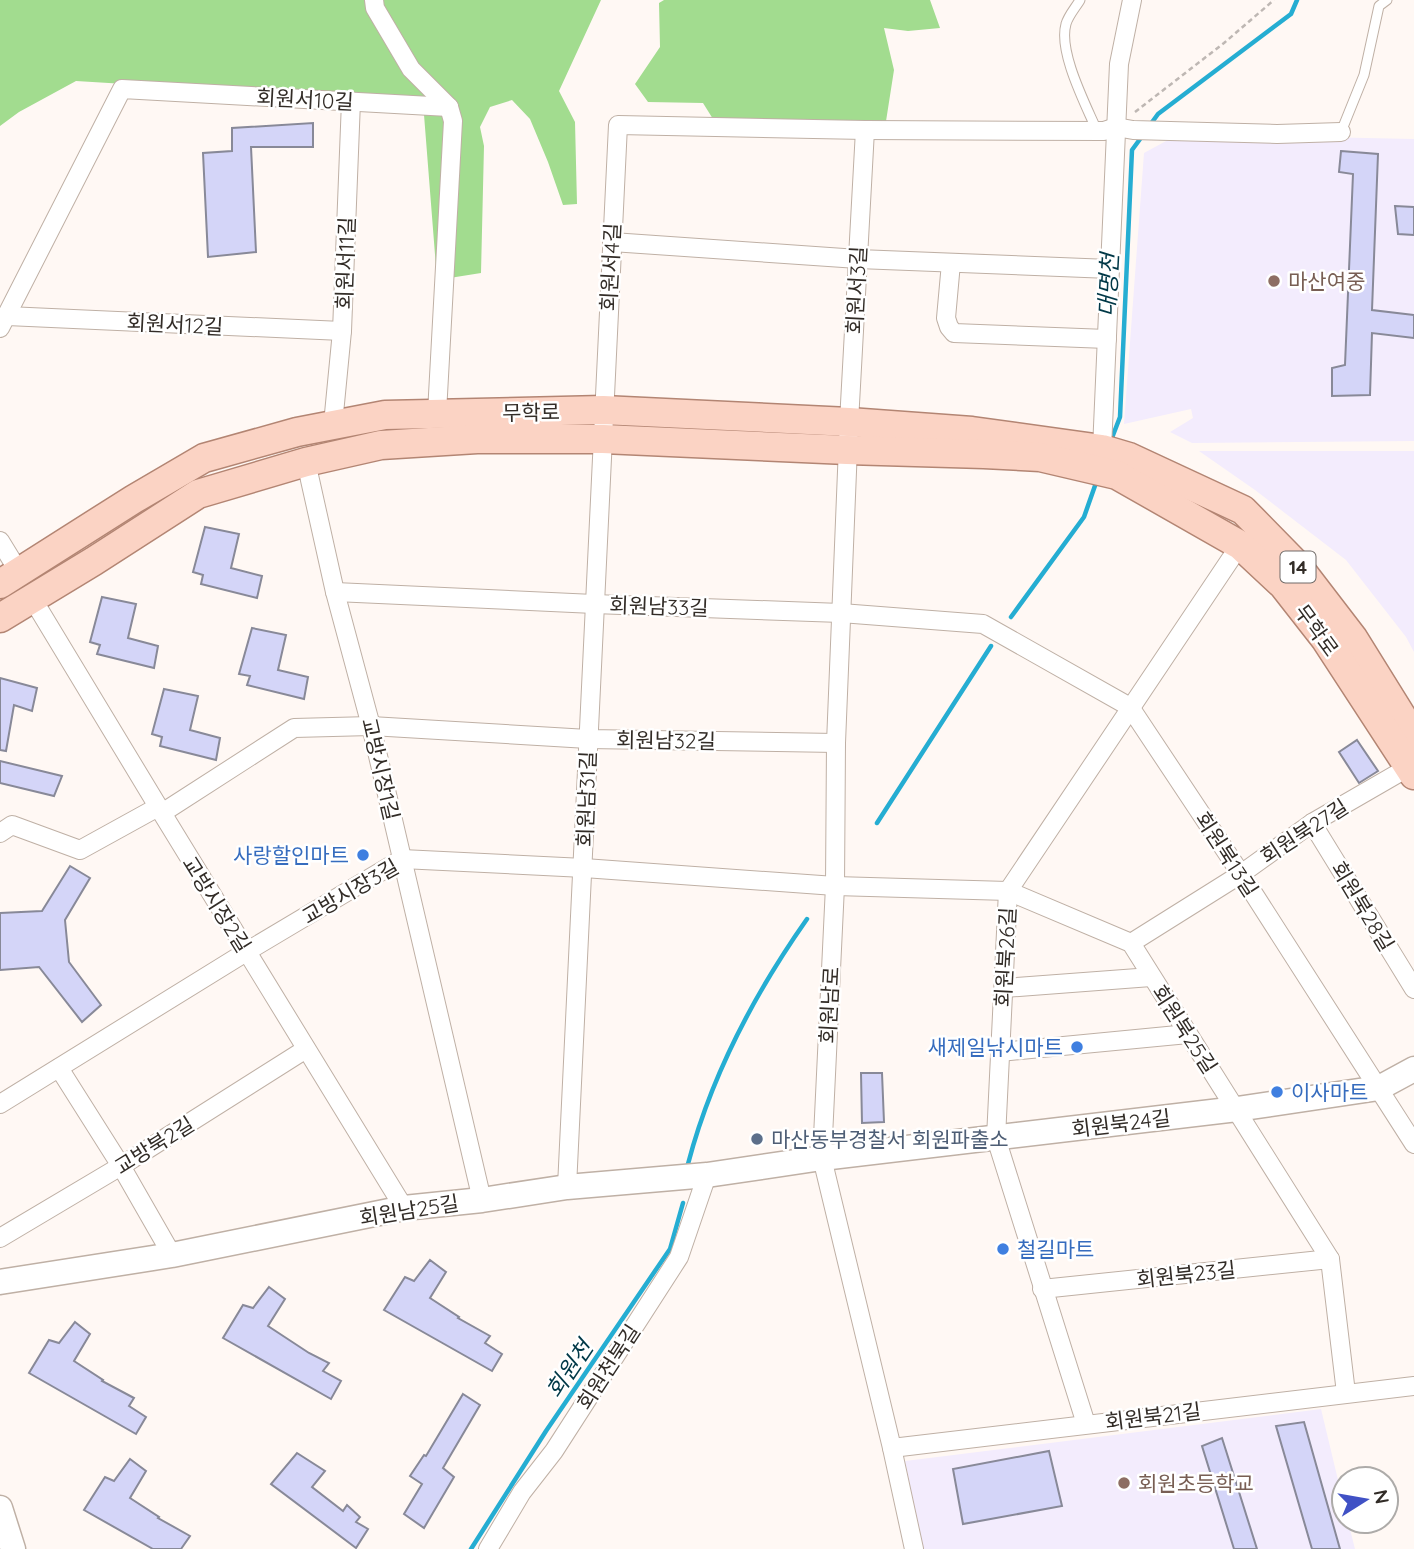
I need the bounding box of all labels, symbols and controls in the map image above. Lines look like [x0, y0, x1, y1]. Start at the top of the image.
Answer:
street label: 회원서10길 [256, 83, 354, 115]
street label: 회원서11길 [330, 216, 360, 310]
street label: 회원서4길 [595, 222, 625, 312]
street label: 회원서3길 [841, 245, 871, 335]
water label: 대명천 [1092, 250, 1124, 317]
place label: 마산여중 [1288, 268, 1365, 294]
marker: 마산여중 [1266, 273, 1282, 289]
street label: 회원서12길 [126, 308, 224, 340]
street label: 무학로 [502, 398, 560, 426]
road number: 14 [1280, 552, 1316, 582]
street label: 회원남33길 [609, 591, 709, 621]
street label: 무학로 [1289, 599, 1345, 661]
street label: 교방시장1길 [357, 715, 405, 823]
street label: 회원남32길 [616, 726, 716, 754]
street label: 회원남31길 [571, 751, 601, 847]
street label: 회원북27길 [1255, 793, 1353, 869]
street label: 회원북13길 [1190, 807, 1264, 901]
place label: 사랑할인마트 [233, 842, 349, 868]
marker: 사랑할인마트 [355, 847, 371, 863]
street label: 교방시장2길 [177, 851, 257, 957]
street label: 교방시장3길 [297, 853, 403, 929]
street label: 회원북28길 [1326, 856, 1400, 956]
street label: 회원북26길 [989, 906, 1021, 1008]
street label: 회원남로 [814, 966, 844, 1044]
street label: 회원북25길 [1147, 980, 1223, 1078]
place label: 새제일낚시마트 [928, 1034, 1063, 1060]
marker: 새제일낚시마트 [1069, 1039, 1085, 1055]
place label: 이사마트 [1291, 1079, 1368, 1105]
marker: 이사마트 [1269, 1084, 1285, 1100]
street label: 회원북24길 [1070, 1104, 1172, 1142]
street label: 교방북2길 [109, 1110, 199, 1180]
place label: 마산동부경찰서 회원파출소 [771, 1126, 1009, 1152]
marker: 마산동부경찰서 회원파출소 [749, 1131, 765, 1147]
street label: 회원남25길 [357, 1189, 461, 1231]
place label: 철길마트 [1017, 1236, 1094, 1262]
marker: 철길마트 [995, 1241, 1011, 1257]
street label: 회원북23길 [1135, 1256, 1237, 1292]
street label: 회원천북길 [571, 1320, 645, 1414]
water label: 회원천 [540, 1335, 598, 1403]
street label: 회원북21길 [1103, 1397, 1203, 1435]
north arrow [1330, 1465, 1400, 1535]
place label: 회원초등학교 [1138, 1470, 1254, 1496]
marker: 회원초등학교 [1116, 1475, 1132, 1491]
text: N [1369, 1488, 1395, 1506]

